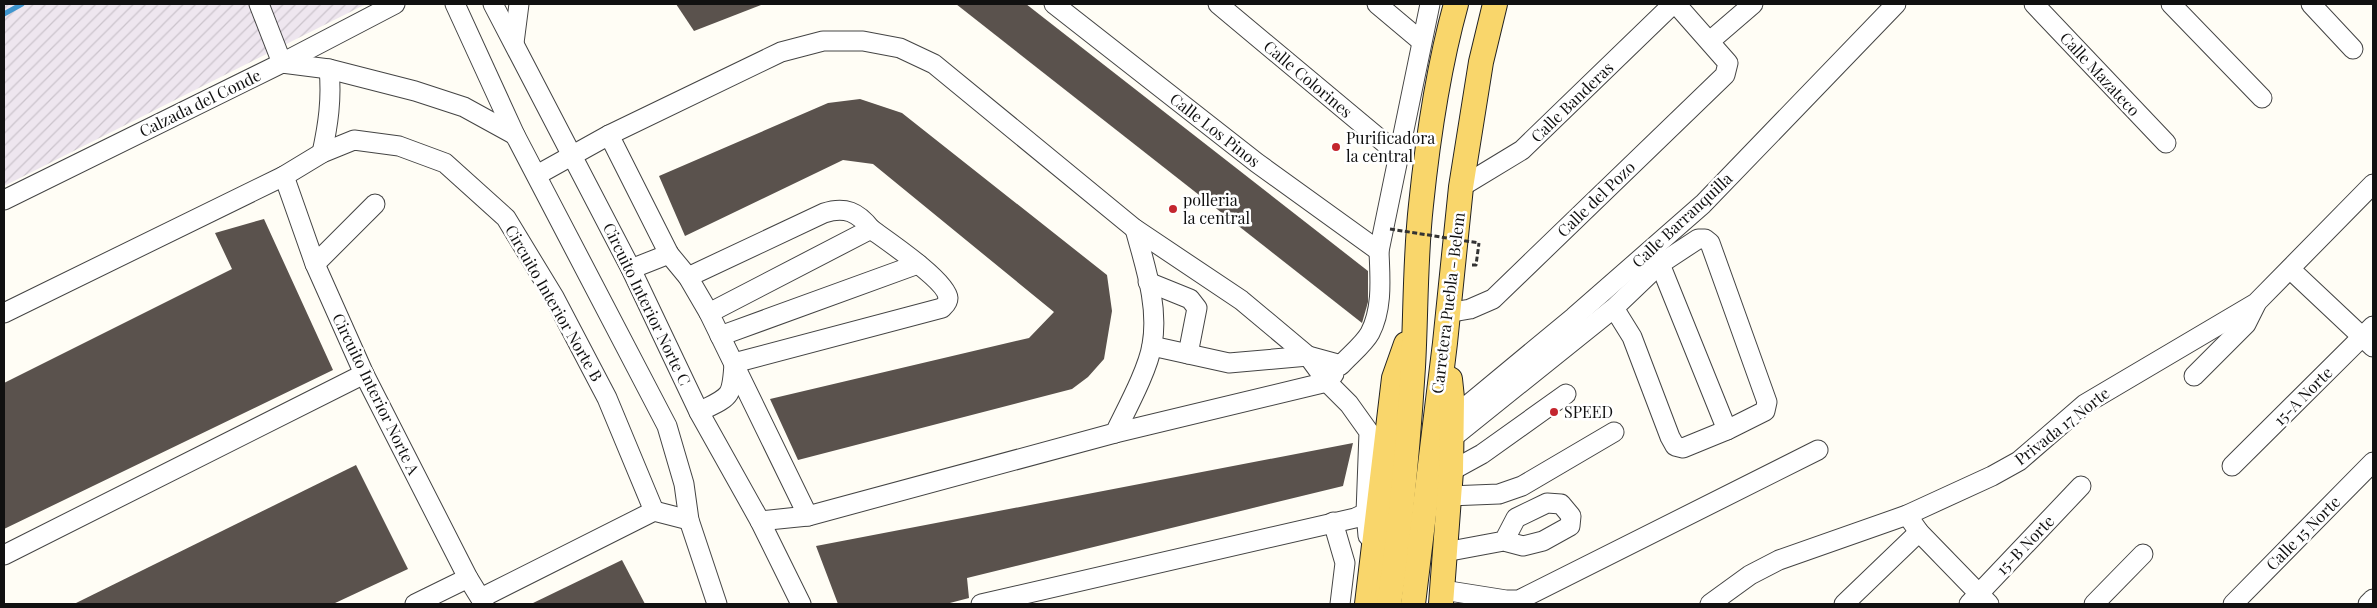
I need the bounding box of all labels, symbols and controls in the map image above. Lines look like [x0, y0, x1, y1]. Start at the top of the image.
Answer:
street label: Calle Mazateco [2056, 27, 2145, 120]
street label: Calle Colorines [1260, 35, 1357, 122]
street label: Calle Banderas [1526, 57, 1617, 146]
street label: Calzada del Conde [135, 64, 264, 141]
street label: Calle Los Pinos [1166, 88, 1265, 171]
place label: Purificadora la central [1346, 127, 1435, 166]
marker: Purificadora la central [1330, 141, 1342, 153]
street label: Calle del Pozo [1552, 156, 1639, 241]
street label: Calle Barranquilla [1627, 168, 1736, 272]
place label: polleria la central [1183, 189, 1251, 228]
marker: polleria la central [1167, 203, 1179, 215]
street label: Carretera Puebla - Belem [1426, 211, 1469, 395]
street label: Circuito Interior Norte C [599, 219, 696, 389]
street label: Circuito Interior Norte B [501, 221, 608, 385]
street label: Circuito Interior Norte A [328, 310, 425, 479]
street label: 15-A Norte [2269, 362, 2337, 430]
street label: Privada 17 Norte [2010, 382, 2113, 469]
place label: SPEED [1564, 401, 1613, 422]
marker: SPEED [1548, 406, 1560, 418]
street label: Calle 15 Norte [2261, 491, 2344, 574]
street label: 15-B Norte [1991, 510, 2058, 579]

